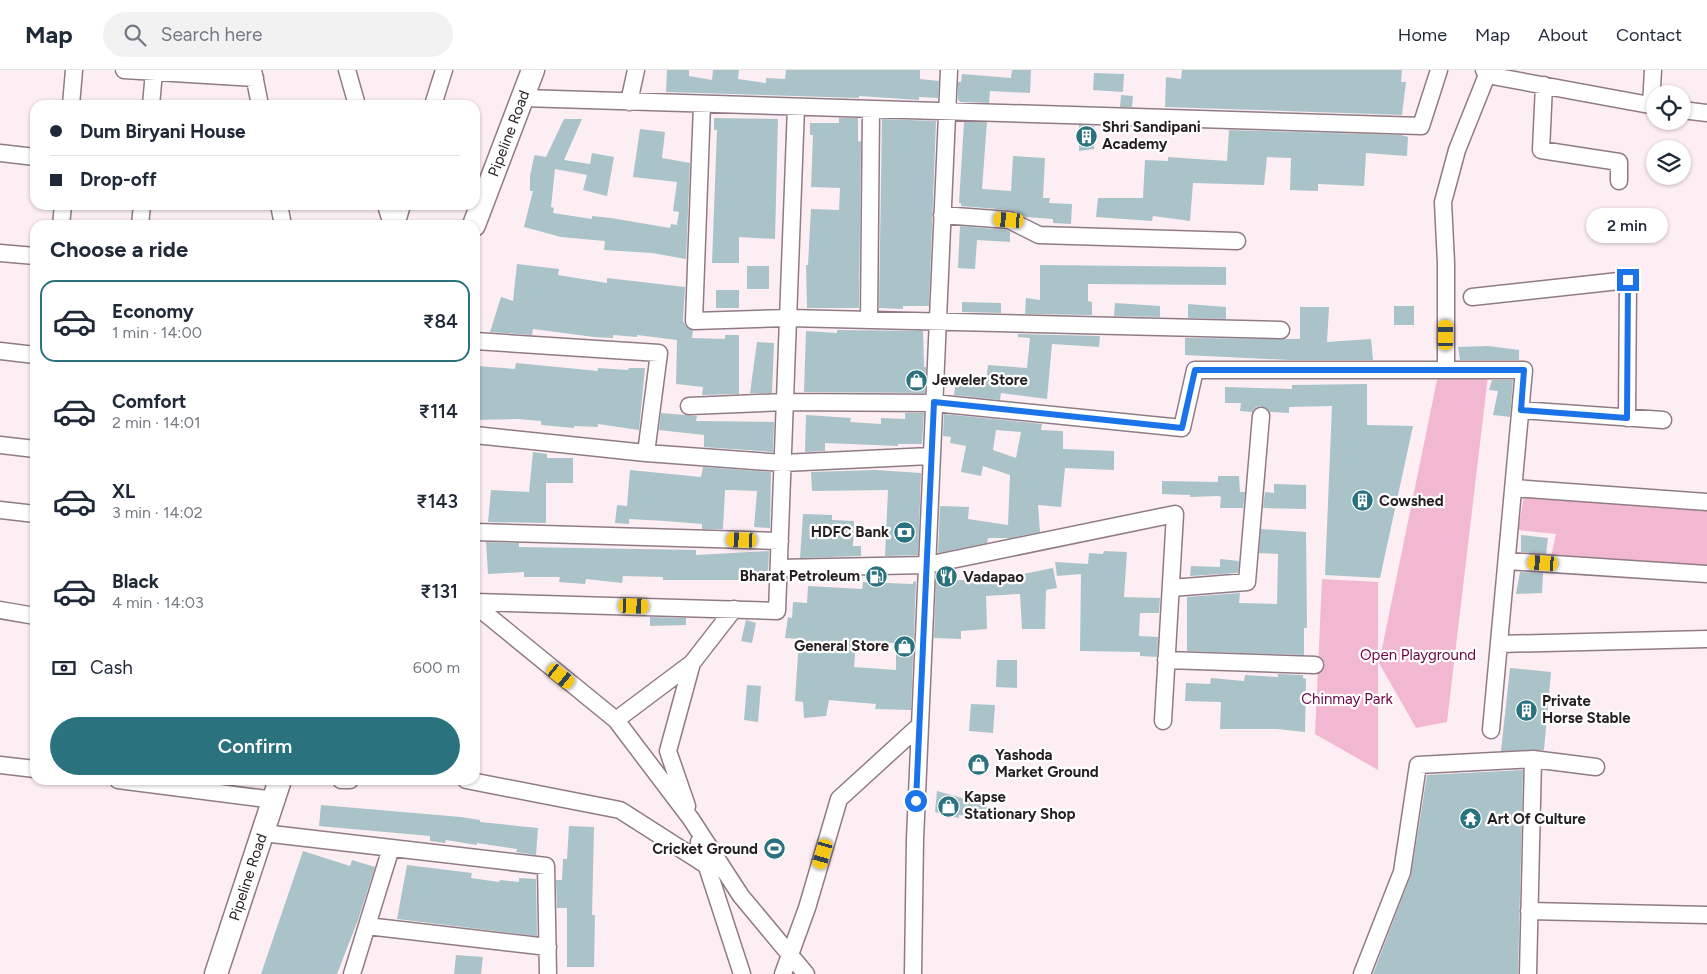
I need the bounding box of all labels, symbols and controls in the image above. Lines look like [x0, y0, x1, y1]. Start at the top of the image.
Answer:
search box [103, 12, 453, 57]
text: Map [25, 20, 73, 49]
icon: search [121, 21, 149, 49]
text: Search here [161, 23, 262, 46]
text: Home [1398, 24, 1447, 46]
text: Map [1475, 24, 1510, 46]
text: About [1538, 24, 1588, 46]
text: Contact [1616, 24, 1682, 46]
map controls [1646, 85, 1691, 185]
button: locate [1646, 85, 1691, 130]
street label: Pipeline Road [484, 88, 533, 179]
place label: Shri Sandipani Academy [1102, 118, 1201, 153]
text: Dum Biryani House [80, 120, 246, 143]
building icon: Shri Sandipani Academy [1074, 124, 1098, 148]
button: layers [1646, 140, 1691, 185]
text: Drop-off [80, 168, 157, 191]
callout: 2 min [1587, 208, 1669, 242]
car [993, 211, 1024, 229]
text: 2 min [1607, 216, 1647, 235]
text: Choose a ride [50, 236, 188, 263]
route end [1617, 269, 1639, 291]
icon: car [52, 299, 97, 344]
text: Economy [112, 300, 194, 323]
text: ₹84 [423, 310, 458, 333]
car [1438, 320, 1453, 350]
text: 1 min · 14:00 [112, 323, 202, 342]
shop icon: Jeweler Store [904, 368, 928, 392]
place label: Jeweler Store [932, 371, 1029, 389]
icon: car [52, 389, 97, 434]
text: Comfort [112, 390, 187, 413]
text: ₹114 [419, 400, 458, 423]
text: 2 min · 14:01 [112, 413, 201, 432]
icon: car [52, 479, 97, 524]
text: XL [112, 480, 135, 503]
building icon: Cowshed [1351, 489, 1375, 513]
text: ₹143 [416, 490, 458, 513]
place label: Cowshed [1379, 492, 1444, 510]
text: 3 min · 14:02 [112, 503, 203, 522]
bank icon: HDFC Bank [893, 520, 917, 544]
place label: HDFC Bank [811, 523, 889, 541]
car [726, 532, 757, 548]
car [1527, 554, 1558, 572]
fuel station icon: Bharat Petroleum [864, 564, 888, 588]
restaurant icon: Vadapao [935, 565, 959, 589]
place label: Bharat Petroleum [740, 567, 860, 585]
place label: Vadapao [963, 568, 1024, 586]
icon: car [52, 569, 97, 614]
text: Black [112, 570, 159, 593]
text: ₹131 [420, 580, 458, 603]
text: 4 min · 14:03 [112, 593, 204, 612]
car [618, 598, 649, 614]
shop icon: General Store [893, 634, 917, 658]
place label: General Store [794, 637, 890, 655]
park label: Open Playground [1360, 646, 1476, 664]
icon: cash [50, 654, 78, 682]
text: Cash [90, 656, 133, 679]
text: 600 m [413, 658, 460, 677]
car [544, 661, 577, 691]
park label: Chinmay Park [1301, 690, 1393, 708]
place label: Private Horse Stable [1542, 692, 1631, 727]
building icon: Private Horse Stable [1514, 698, 1538, 722]
button: Confirm [50, 717, 460, 775]
place label: Yashoda Market Ground [995, 746, 1099, 781]
shop icon: Yashoda Market Ground [967, 752, 991, 776]
place label: Kapse Stationary Shop [964, 788, 1075, 823]
route start [905, 790, 927, 812]
shop icon: Kapse Stationary Shop [936, 794, 960, 818]
temple icon: Art Of Culture [1459, 807, 1483, 831]
place label: Art Of Culture [1487, 810, 1587, 828]
street label: Pipeline Road [225, 831, 271, 923]
sports icon: Cricket Ground [762, 837, 786, 861]
car [811, 838, 834, 870]
place label: Cricket Ground [652, 840, 758, 858]

